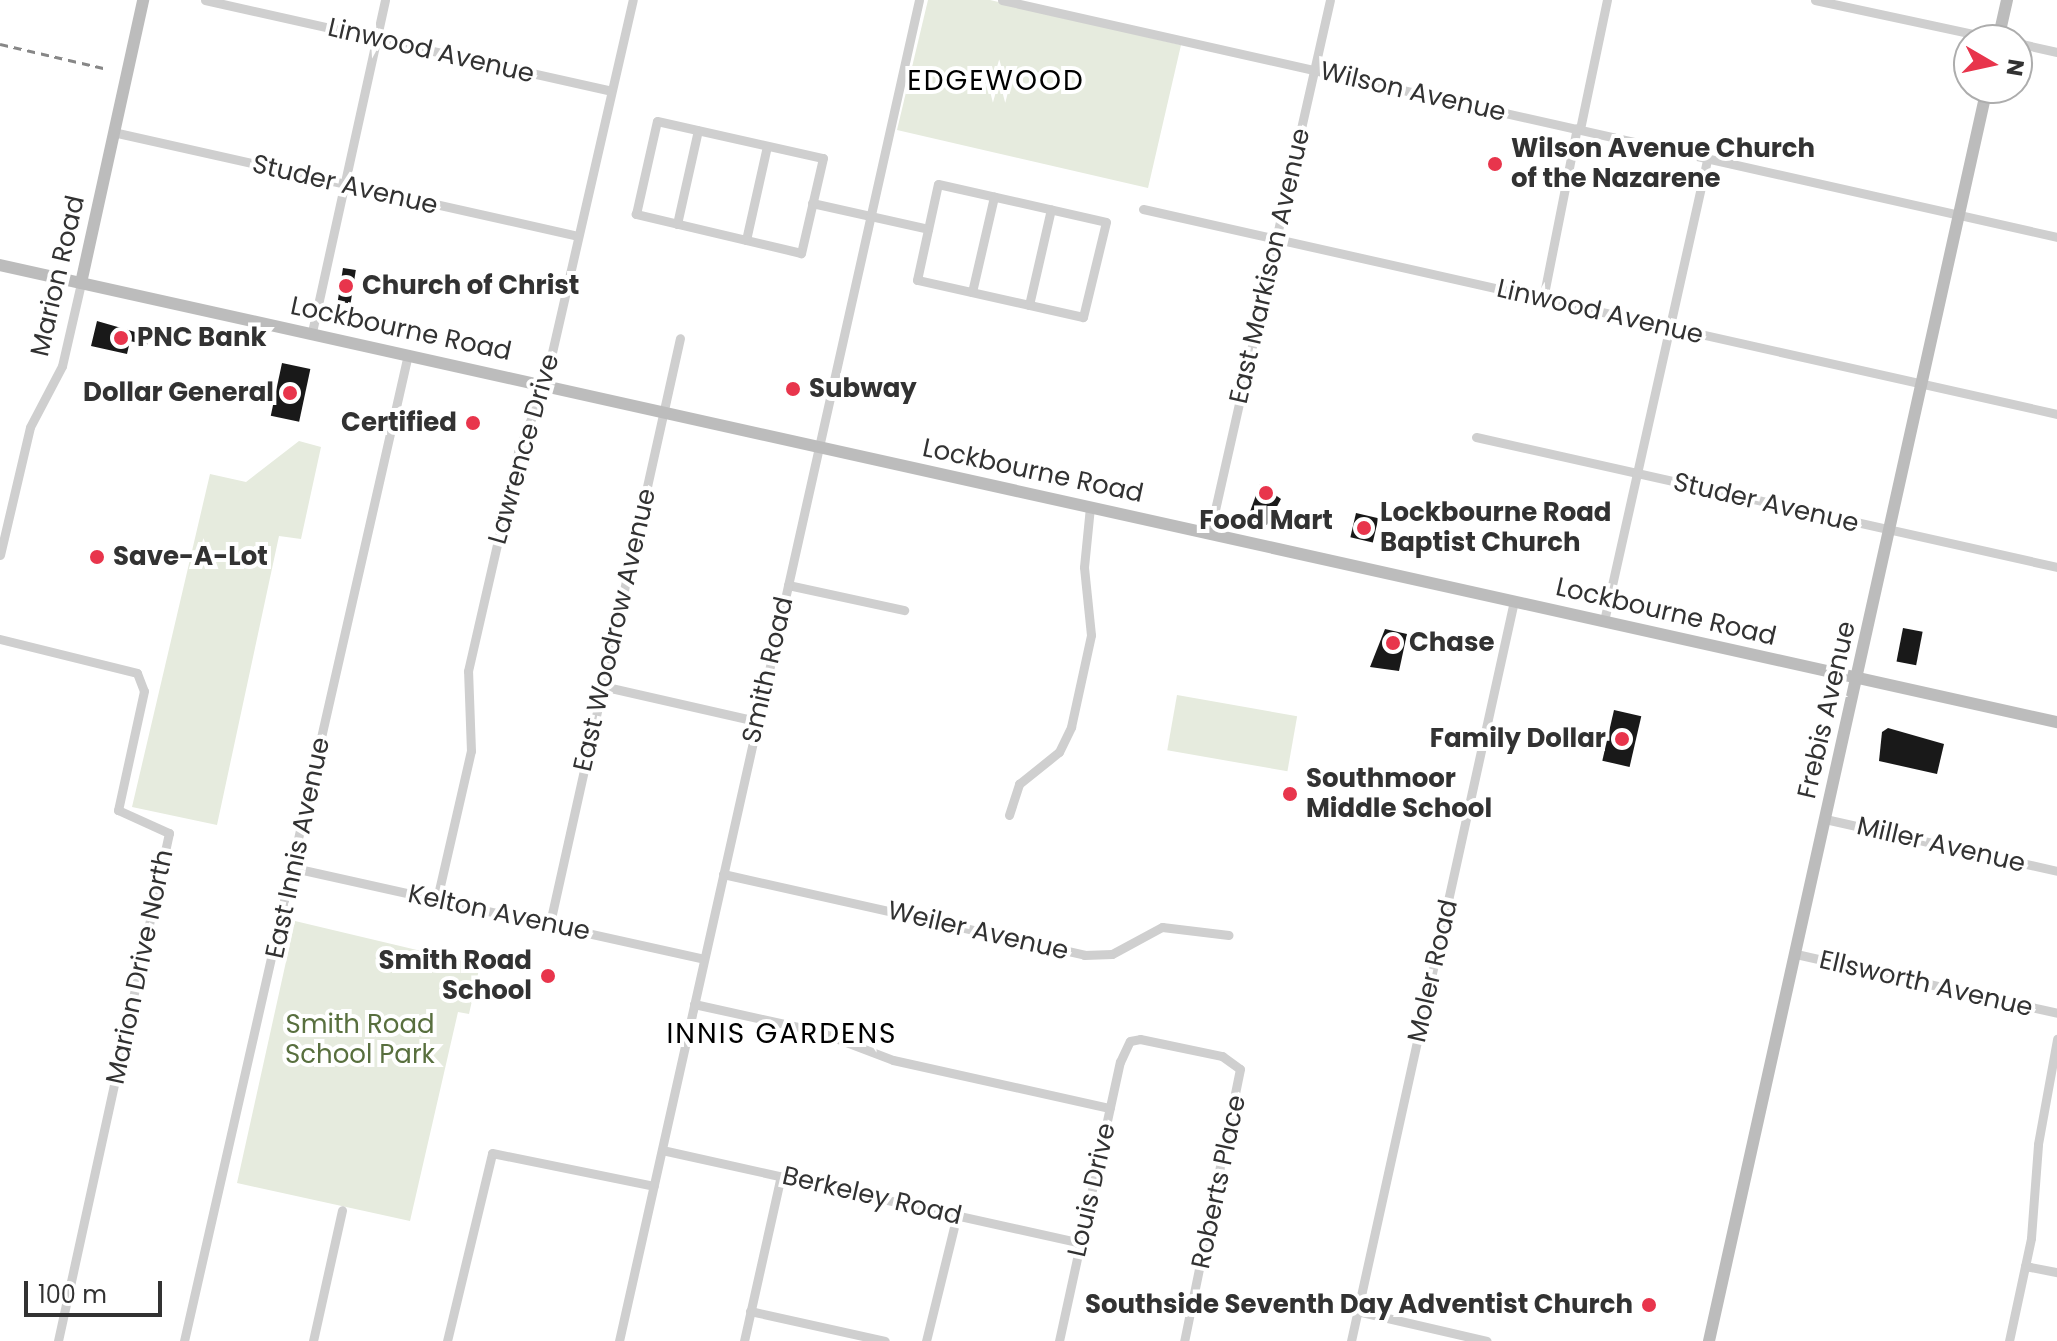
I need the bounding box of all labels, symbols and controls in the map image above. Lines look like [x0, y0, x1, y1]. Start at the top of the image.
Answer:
street label: Linwood Avenue [325, 12, 537, 90]
north arrow [1953, 24, 2033, 104]
street label: Wilson Avenue [1317, 55, 1509, 129]
text: N [1999, 57, 2032, 78]
district label: EDGEWOOD [907, 64, 1085, 98]
street label: East Markison Avenue [1223, 125, 1317, 407]
place label: Wilson Avenue Church of the Nazarene [1511, 133, 1815, 194]
street label: Studer Avenue [249, 149, 441, 221]
marker: Wilson Avenue Church of the Nazarene [1486, 155, 1504, 173]
street label: Marion Road [24, 193, 92, 359]
place label: Church of Christ [362, 270, 579, 302]
street label: Linwood Avenue [1494, 273, 1706, 351]
marker: Church of Christ [337, 277, 355, 295]
street label: Lockbourne Road [288, 290, 514, 368]
place label: PNC Bank [137, 322, 266, 354]
marker: PNC Bank [112, 329, 130, 347]
street label: Lawrence Drive [482, 350, 566, 548]
place label: Subway [809, 373, 917, 405]
place label: Dollar General [83, 377, 274, 409]
marker: Subway [784, 380, 802, 398]
marker: Dollar General [281, 384, 299, 402]
place label: Certified [341, 407, 457, 439]
marker: Certified [464, 414, 482, 432]
street label: Lockbourne Road [920, 432, 1146, 510]
street label: Studer Avenue [1670, 467, 1862, 539]
marker: Food Mart [1257, 484, 1275, 502]
street label: East Woodrow Avenue [567, 486, 663, 774]
place label: Lockbourne Road Baptist Church [1380, 497, 1612, 558]
place label: Food Mart [1199, 505, 1333, 537]
marker: Lockbourne Road Baptist Church [1355, 519, 1373, 537]
place label: Save-A-Lot [113, 541, 268, 573]
marker: Save-A-Lot [88, 548, 106, 566]
street label: Lockbourne Road [1553, 572, 1779, 652]
street label: Smith Road [736, 594, 800, 746]
street label: Frebis Avenue [1791, 618, 1863, 802]
place label: Chase [1409, 627, 1495, 659]
marker: Chase [1384, 634, 1402, 652]
place label: Family Dollar [1430, 723, 1606, 755]
marker: Family Dollar [1613, 730, 1631, 748]
street label: East Innis Avenue [259, 735, 337, 961]
place label: Southmoor Middle School [1306, 763, 1492, 824]
marker: Southmoor Middle School [1281, 785, 1299, 803]
street label: Miller Avenue [1854, 810, 2028, 880]
street label: Marion Drive North [100, 847, 180, 1087]
street label: Kelton Avenue [405, 878, 593, 948]
street label: Weiler Avenue [885, 895, 1071, 967]
street label: Moler Road [1401, 896, 1465, 1046]
street label: Ellsworth Avenue [1816, 944, 2036, 1024]
place label: Smith Road School [378, 945, 532, 1006]
marker: Smith Road School [539, 967, 557, 985]
park label: Smith Road School Park [285, 1009, 435, 1070]
district label: INNIS GARDENS [666, 1017, 898, 1051]
street label: Roberts Place [1185, 1092, 1253, 1272]
street label: Louis Drive [1061, 1120, 1123, 1260]
street label: Berkeley Road [779, 1160, 965, 1232]
scale bar [28, 1265, 166, 1315]
text: 100 m [38, 1278, 107, 1311]
place label: Southside Seventh Day Adventist Church [1085, 1289, 1633, 1321]
marker: Southside Seventh Day Adventist Church [1640, 1296, 1658, 1314]

